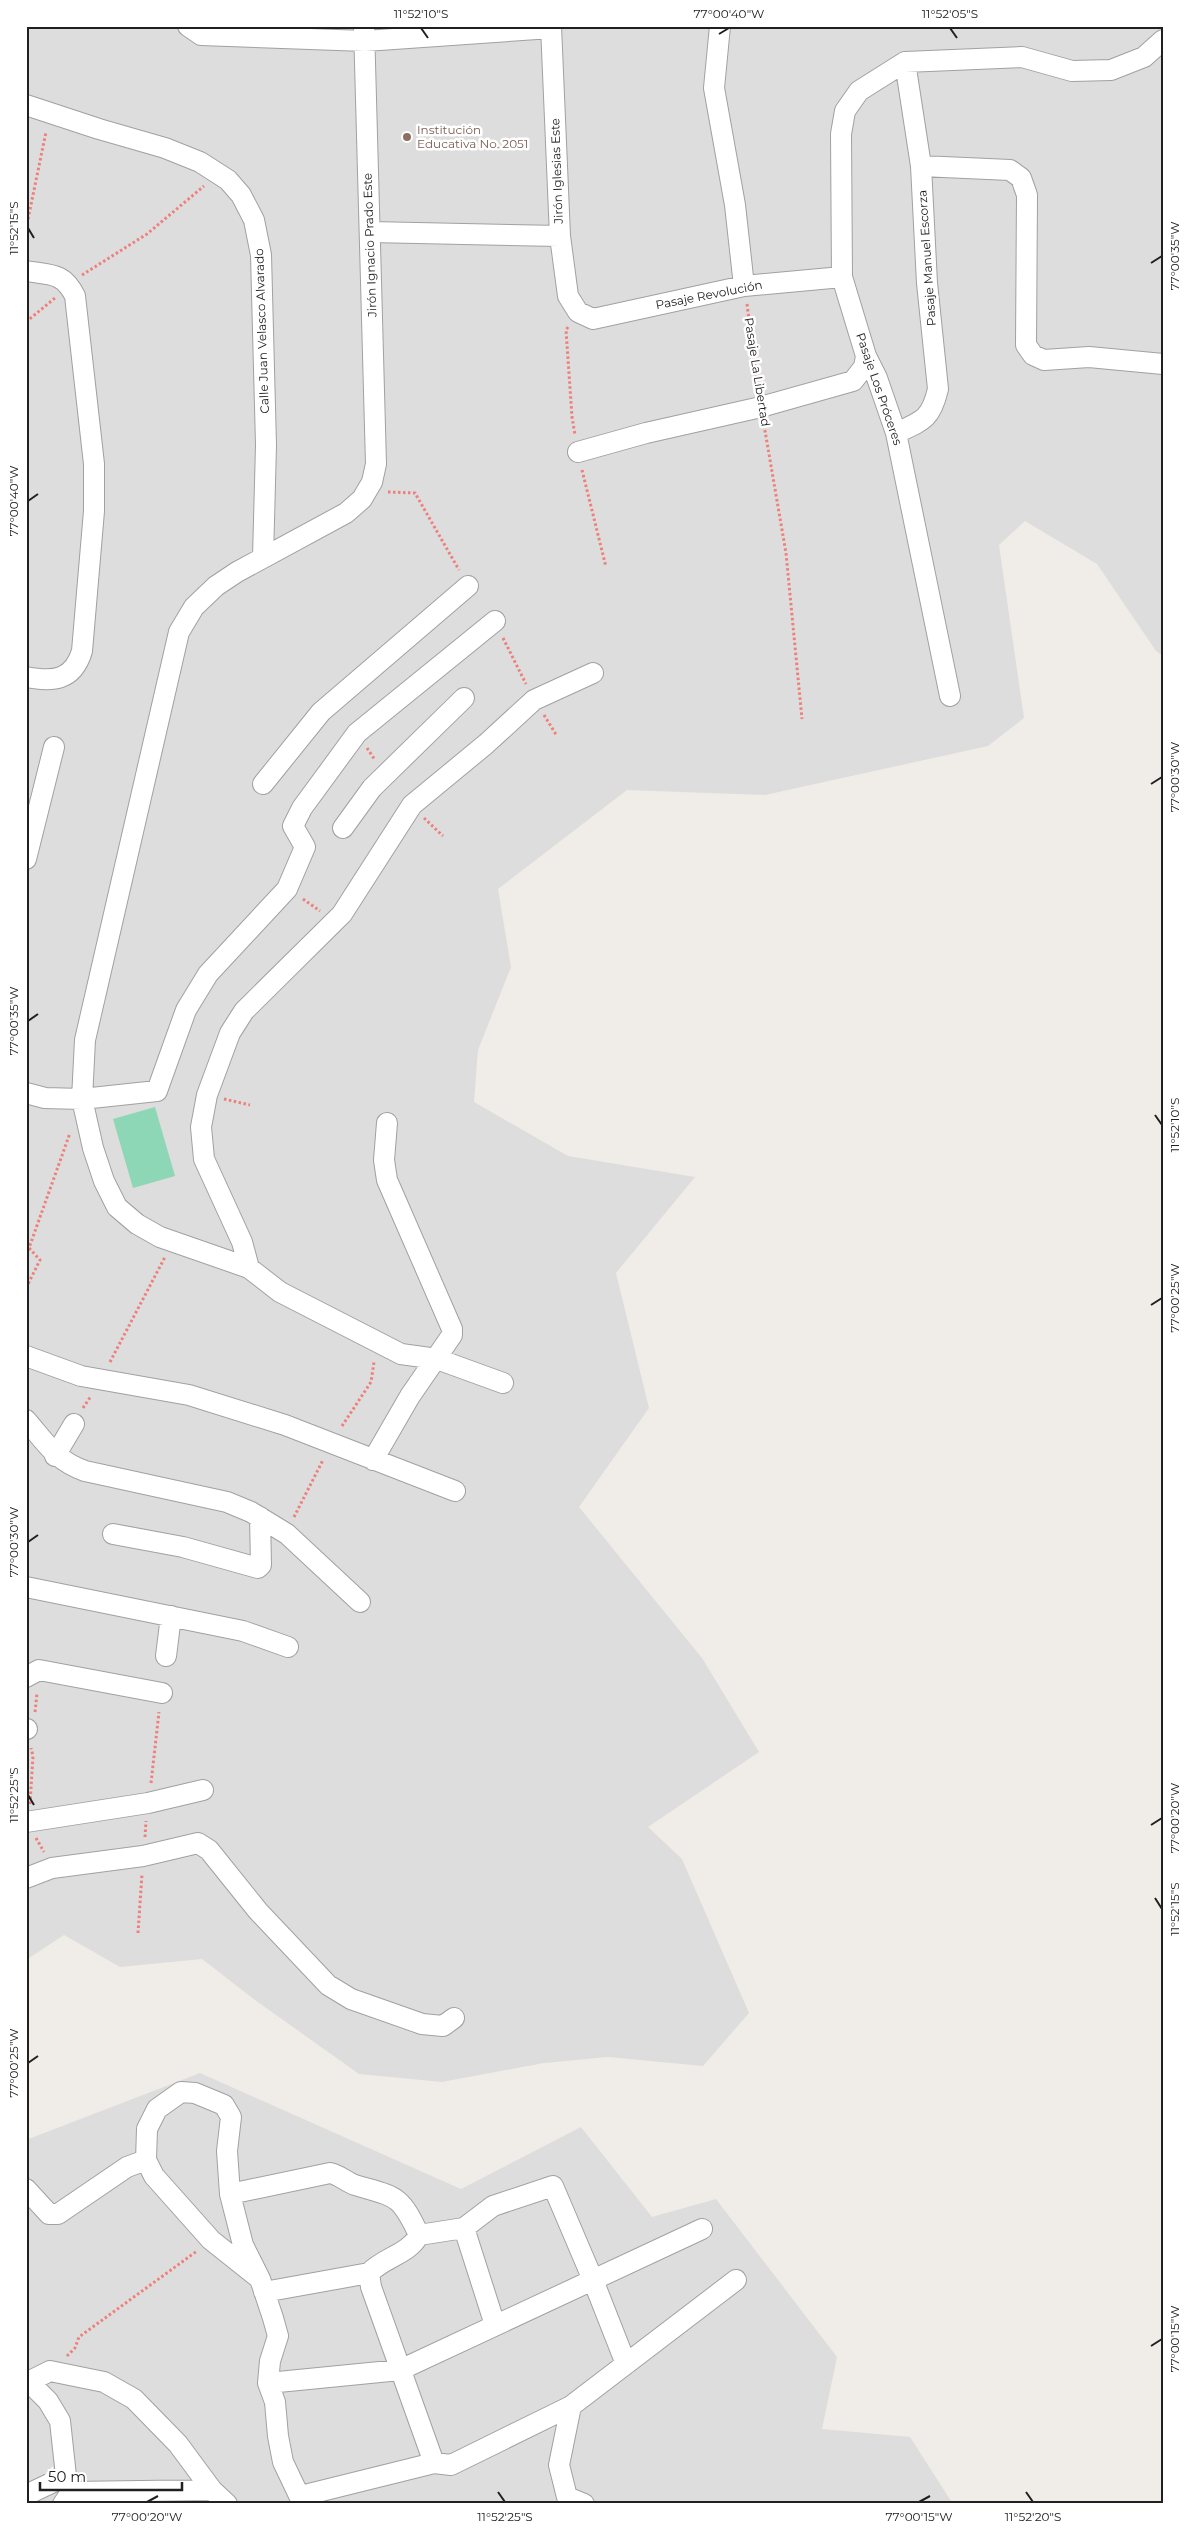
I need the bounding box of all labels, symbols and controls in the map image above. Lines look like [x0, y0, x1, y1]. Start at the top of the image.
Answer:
text: 11°52'10"S [394, 6, 448, 21]
text: 77°00'40"W [694, 6, 764, 21]
text: 11°52'05"S [922, 6, 978, 21]
street label: Jirón Iglesias Este [547, 118, 566, 225]
place label: Institución Educativa No. 2051 [417, 122, 528, 151]
marker: Institución Educativa No. 2051 [401, 131, 413, 143]
street label: Jirón Ignacio Prado Este [359, 173, 380, 318]
street label: Pasaje Manuel Escorza [914, 189, 939, 327]
text: 11°52'15"S [6, 201, 21, 255]
text: 77°00'35"W [1167, 221, 1182, 291]
street label: Calle Juan Velasco Alvarado [251, 248, 272, 414]
street label: Pasaje Revolución [654, 277, 764, 312]
street label: Pasaje La Libertad [741, 316, 774, 427]
street label: Pasaje Los Próceres [853, 331, 906, 447]
text: 77°00'40"W [6, 466, 21, 536]
text: 77°00'30"W [1167, 742, 1182, 812]
text: 77°00'35"W [6, 986, 21, 1056]
text: 11°52'10"S [1167, 1098, 1182, 1152]
text: 77°00'25"W [1167, 1263, 1182, 1333]
text: 77°00'30"W [6, 1507, 21, 1577]
text: 11°52'25"S [6, 1767, 21, 1823]
text: 77°00'20"W [1167, 1783, 1182, 1853]
text: 11°52'15"S [1167, 1882, 1182, 1936]
text: 77°00'25"W [6, 2028, 21, 2098]
text: 77°00'15"W [1167, 2305, 1182, 2373]
scale bar [40, 2460, 182, 2492]
text: 50 m [48, 2467, 86, 2486]
text: 77°00'20"W [112, 2509, 182, 2524]
text: 11°52'25"S [477, 2509, 533, 2524]
text: 77°00'15"W [885, 2509, 953, 2524]
text: 11°52'20"S [1005, 2509, 1061, 2524]

